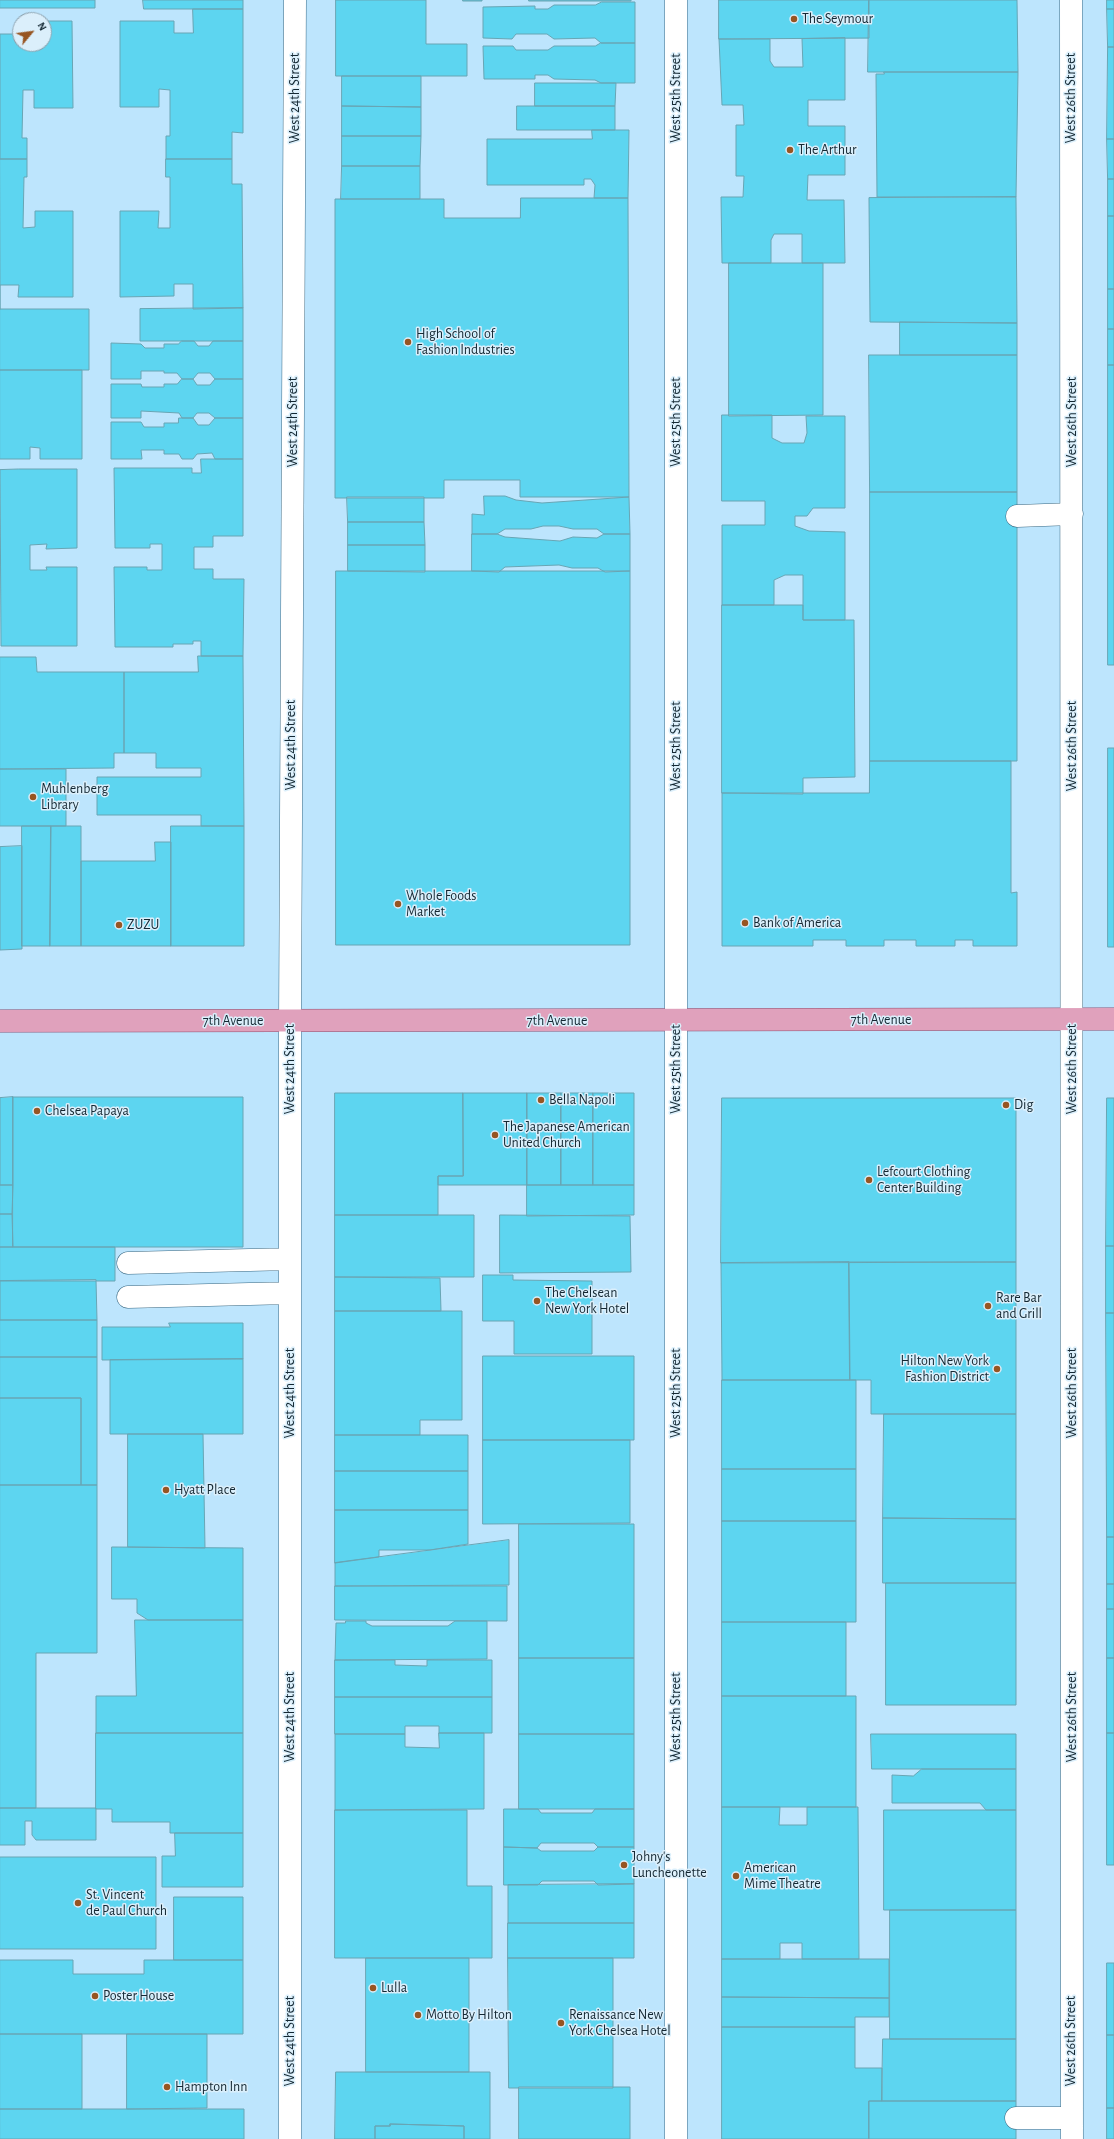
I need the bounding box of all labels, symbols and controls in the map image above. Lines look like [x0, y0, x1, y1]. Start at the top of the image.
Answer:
place label: The Seymour [802, 11, 873, 27]
north arrow [12, 12, 52, 52]
marker: The Seymour [789, 14, 799, 24]
text: N [35, 20, 49, 32]
street label: West 24th Street [287, 53, 303, 143]
street label: West 25th Street [668, 53, 684, 143]
street label: West 26th Street [1063, 53, 1079, 143]
place label: The Arthur [798, 142, 857, 158]
marker: The Arthur [785, 145, 795, 155]
place label: High School of Fashion Industries [416, 326, 515, 358]
marker: High School of Fashion Industries [403, 337, 413, 347]
street label: West 24th Street [285, 377, 301, 467]
street label: West 25th Street [668, 377, 684, 467]
street label: West 26th Street [1064, 377, 1080, 467]
street label: West 24th Street [283, 700, 299, 790]
street label: West 25th Street [668, 701, 684, 791]
street label: West 26th Street [1064, 701, 1080, 791]
place label: Muhlenberg Library [41, 781, 108, 814]
marker: Muhlenberg Library [28, 792, 38, 802]
place label: Whole Foods Market [406, 888, 476, 920]
marker: Whole Foods Market [393, 899, 403, 909]
place label: Bank of America [753, 915, 841, 931]
place label: ZUZU [127, 917, 159, 933]
marker: Bank of America [740, 918, 750, 928]
marker: ZUZU [114, 920, 124, 930]
street label: 7th Avenue [851, 1012, 911, 1028]
street label: 7th Avenue [203, 1013, 263, 1029]
street label: 7th Avenue [527, 1013, 587, 1029]
street label: West 24th Street [282, 1024, 298, 1114]
street label: West 25th Street [668, 1024, 684, 1114]
street label: West 26th Street [1064, 1024, 1080, 1114]
place label: Bella Napoli [549, 1092, 615, 1108]
marker: Bella Napoli [536, 1095, 546, 1105]
place label: Dig [1014, 1097, 1033, 1113]
marker: Dig [1001, 1100, 1011, 1110]
place label: Chelsea Papaya [45, 1103, 129, 1119]
marker: Chelsea Papaya [32, 1106, 42, 1116]
place label: The Japanese American United Church [503, 1119, 630, 1152]
marker: The Japanese American United Church [490, 1130, 500, 1140]
place label: Lefcourt Clothing Center Building [877, 1164, 970, 1196]
marker: Lefcourt Clothing Center Building [864, 1175, 874, 1185]
place label: The Chelsean New York Hotel [545, 1285, 629, 1318]
place label: Rare Bar and Grill [996, 1290, 1042, 1322]
marker: The Chelsean New York Hotel [532, 1296, 542, 1306]
marker: Rare Bar and Grill [983, 1301, 993, 1311]
street label: West 24th Street [282, 1348, 298, 1438]
street label: West 25th Street [668, 1348, 684, 1438]
street label: West 26th Street [1064, 1348, 1080, 1438]
place label: Hilton New York Fashion District [900, 1353, 989, 1386]
marker: Hilton New York Fashion District [992, 1364, 1002, 1374]
place label: Hyatt Place [174, 1482, 236, 1498]
marker: Hyatt Place [161, 1485, 171, 1495]
street label: West 24th Street [282, 1672, 298, 1762]
street label: West 25th Street [668, 1672, 684, 1762]
street label: West 26th Street [1064, 1672, 1080, 1762]
place label: Johny's Luncheonette [632, 1849, 707, 1882]
marker: Johny's Luncheonette [619, 1860, 629, 1870]
place label: American Mime Theatre [744, 1860, 821, 1892]
marker: American Mime Theatre [731, 1871, 741, 1881]
place label: St. Vincent de Paul Church [86, 1887, 167, 1920]
marker: St. Vincent de Paul Church [73, 1898, 83, 1908]
place label: Lulla [381, 1980, 407, 1996]
marker: Lulla [368, 1983, 378, 1993]
place label: Poster House [103, 1988, 174, 2004]
marker: Poster House [90, 1991, 100, 2001]
street label: West 24th Street [282, 1996, 298, 2086]
street label: West 26th Street [1063, 1996, 1079, 2086]
place label: Motto By Hilton [426, 2007, 512, 2023]
place label: Renaissance New York Chelsea Hotel [569, 2007, 671, 2040]
marker: Motto By Hilton [413, 2010, 423, 2020]
marker: Renaissance New York Chelsea Hotel [556, 2018, 566, 2028]
place label: Hampton Inn [175, 2079, 247, 2095]
marker: Hampton Inn [162, 2082, 172, 2092]

